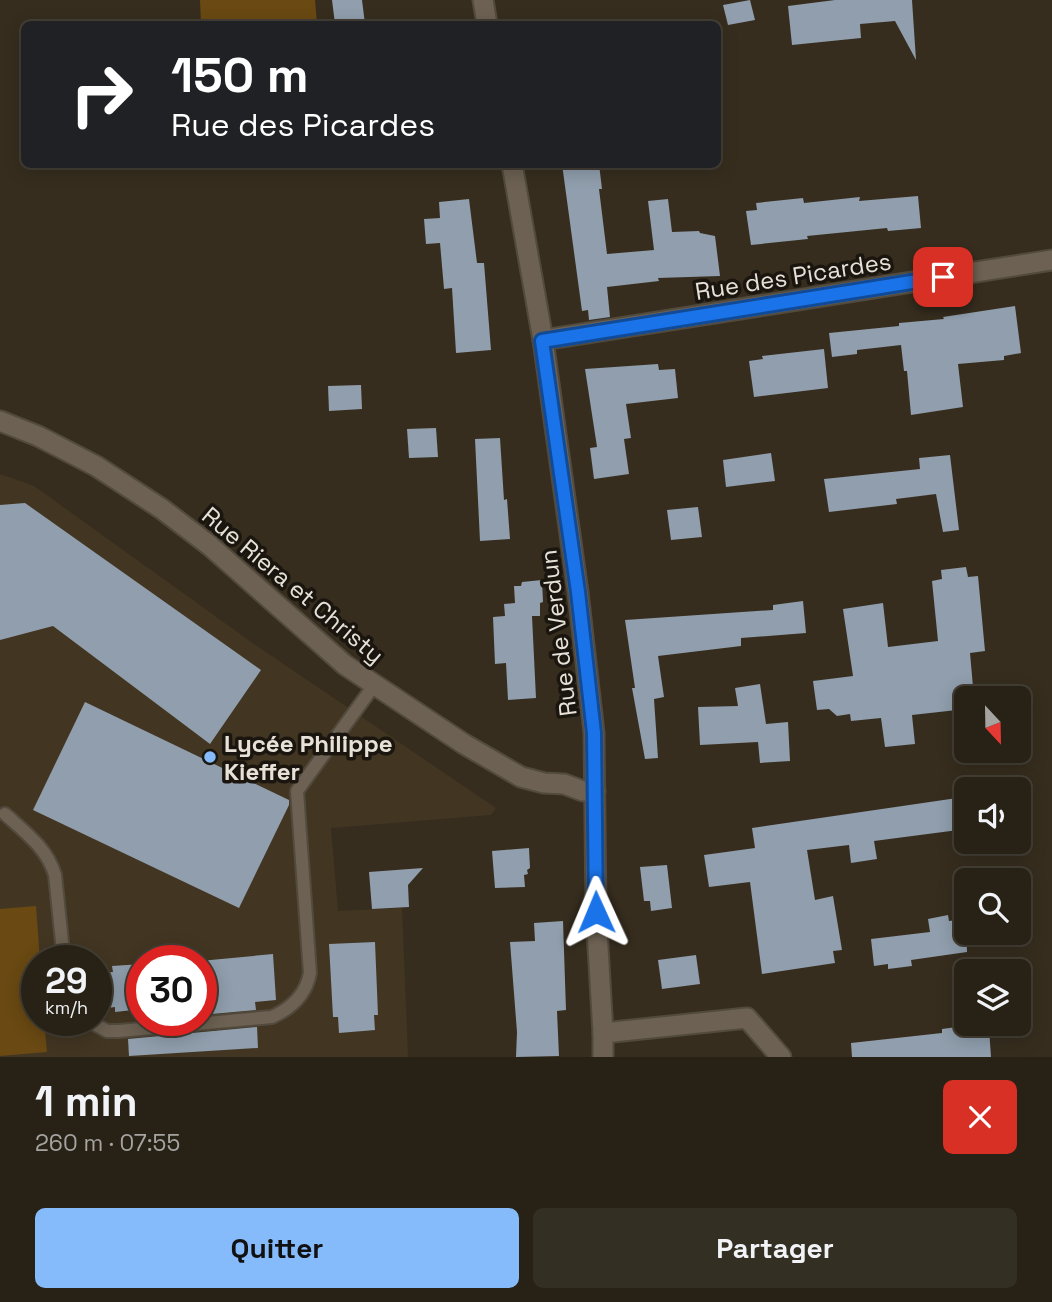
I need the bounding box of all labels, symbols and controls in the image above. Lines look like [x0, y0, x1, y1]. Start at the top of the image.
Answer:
text: 150 m [171, 44, 309, 106]
icon: right [56, 49, 147, 140]
text: Rue des Picardes [171, 105, 435, 145]
street label: Rue des Picardes [693, 245, 893, 307]
pin [913, 247, 973, 307]
icon: arrive [924, 258, 962, 296]
street label: Rue Riera et Christy [196, 500, 390, 670]
street label: Rue de Verdun [532, 548, 584, 718]
north arrow [954, 686, 1031, 763]
map controls [954, 686, 1031, 1036]
place label: Lycée Philippe Kieffer [224, 728, 393, 787]
marker: Lycée Philippe Kieffer [202, 749, 218, 765]
button: sound [954, 777, 1031, 854]
button: search [954, 868, 1031, 945]
position arrow [559, 875, 633, 949]
speed limit sign: 30 [126, 945, 217, 1036]
text: 29 [45, 959, 88, 1003]
button: layers [954, 959, 1031, 1036]
text: km/h [45, 996, 88, 1019]
text: 1 min [35, 1075, 138, 1128]
button: close [943, 1080, 1017, 1154]
text: 260 m · 07:55 [35, 1128, 180, 1158]
button: Quitter [35, 1208, 519, 1288]
button: Partager [533, 1208, 1017, 1288]

